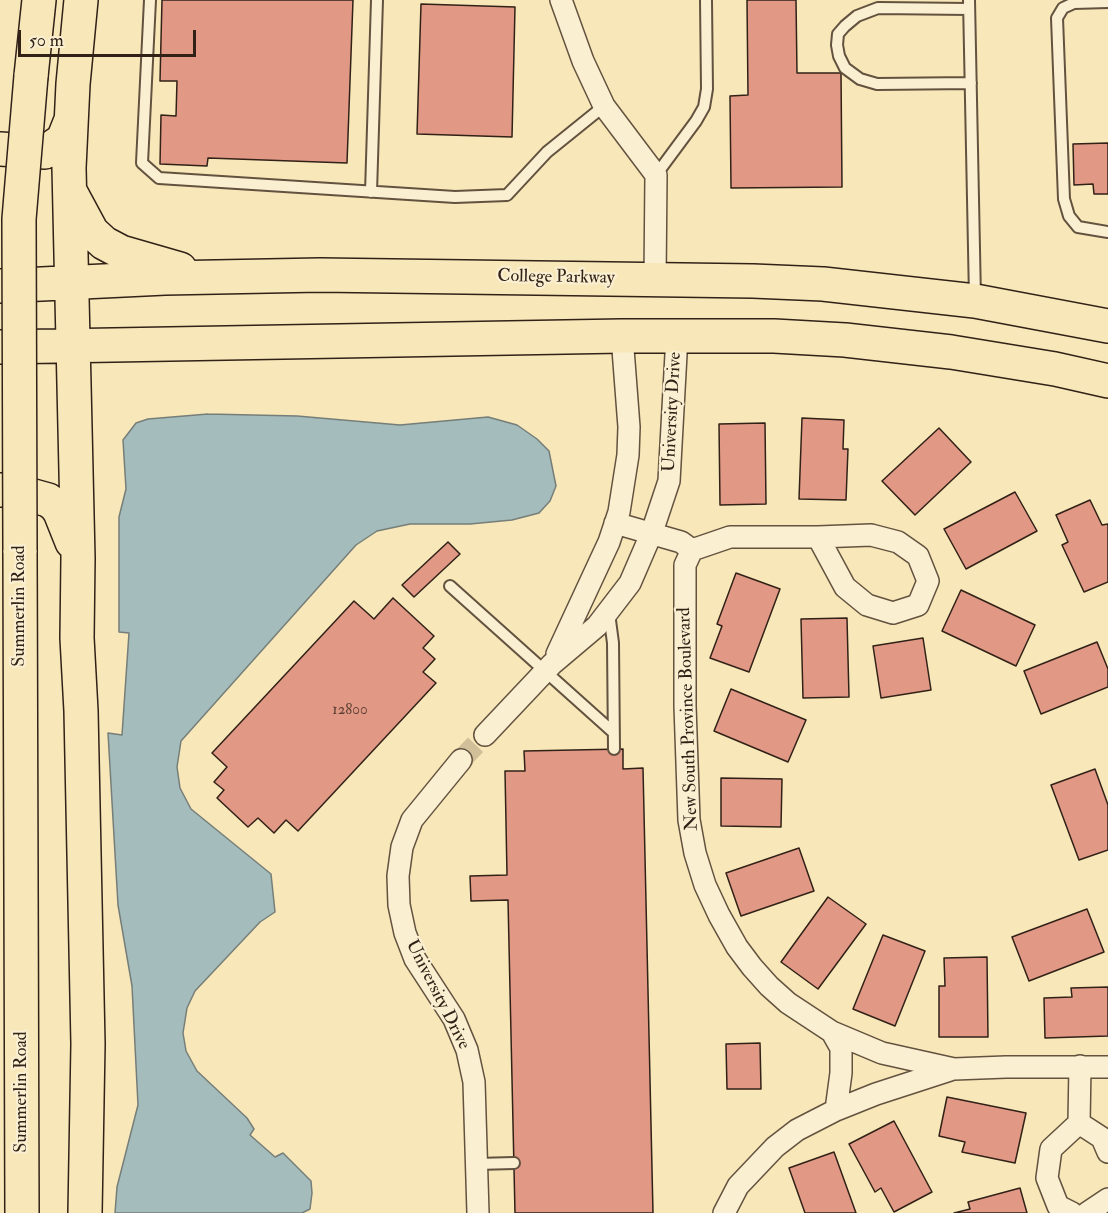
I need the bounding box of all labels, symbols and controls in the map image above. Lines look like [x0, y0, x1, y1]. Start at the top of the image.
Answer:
scale bar [21, 18, 200, 56]
text: 50 m [29, 29, 64, 52]
street label: College Parkway [497, 266, 615, 290]
street label: University Drive [659, 351, 687, 473]
street label: Summerlin Road [9, 545, 31, 667]
street label: New South Province Boulevard [674, 607, 704, 831]
house number: 12800 [332, 702, 368, 720]
street label: University Drive [400, 937, 474, 1053]
street label: Summerlin Road [11, 1031, 33, 1153]

